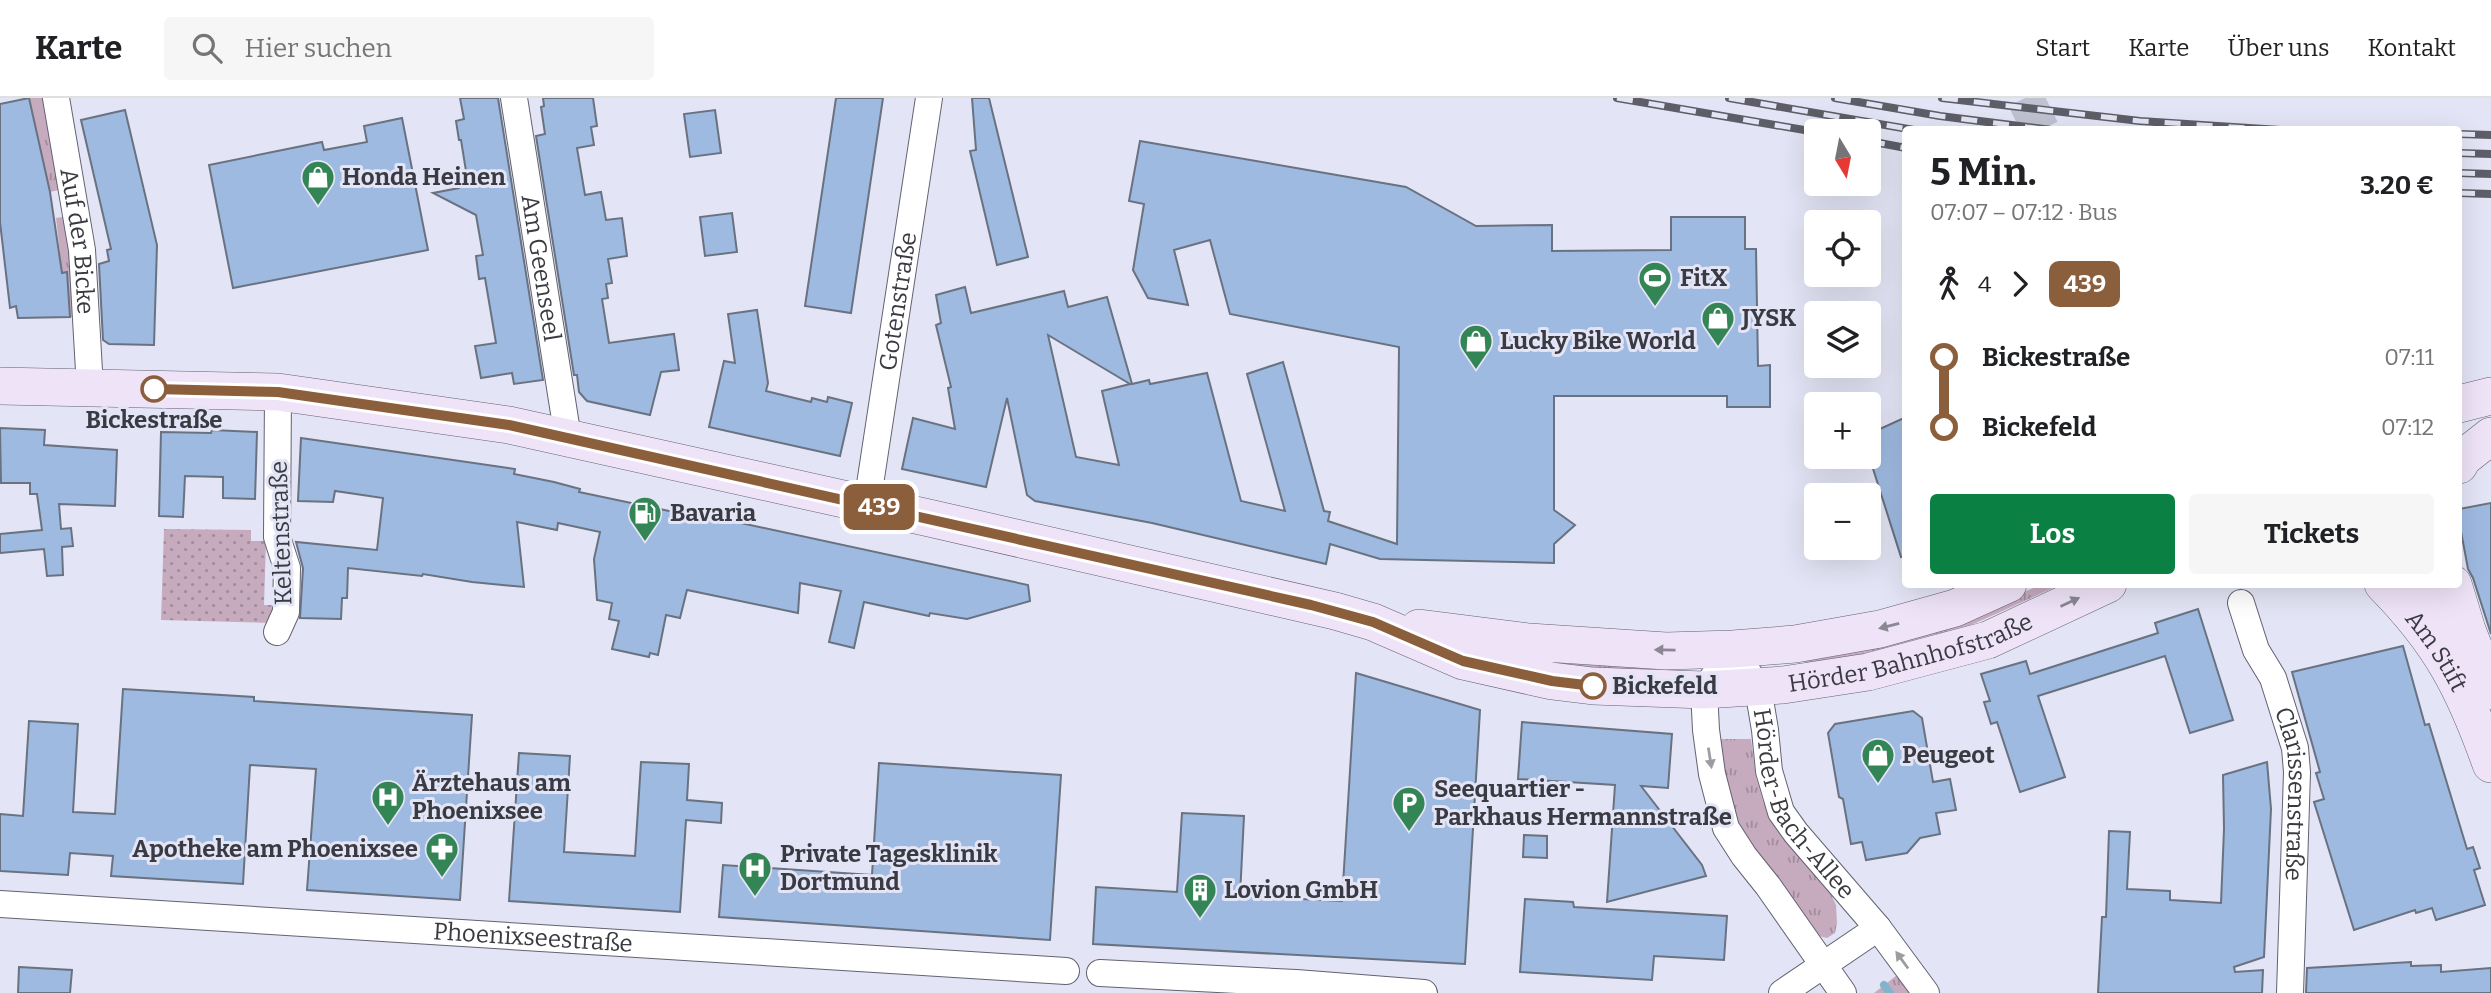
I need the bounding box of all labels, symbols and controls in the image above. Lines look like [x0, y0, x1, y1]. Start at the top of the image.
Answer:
search box [164, 17, 654, 80]
text: Karte [35, 28, 122, 68]
icon: search [188, 29, 226, 67]
text: Hier suchen [244, 33, 392, 64]
text: Start [2035, 34, 2090, 62]
text: Karte [2128, 34, 2190, 62]
text: Über uns [2228, 34, 2330, 62]
text: Kontakt [2368, 34, 2456, 62]
north arrow [1804, 119, 1881, 196]
map controls [1804, 119, 1881, 560]
text: 5 Min. [1930, 149, 2037, 195]
shop icon: Honda Heinen [299, 158, 337, 207]
place label: Honda Heinen [342, 163, 506, 191]
street label: Auf der Bicke [54, 166, 100, 315]
text: 3.20 € [2360, 170, 2434, 201]
street label: Am Geenseel [516, 193, 566, 343]
text: 07:07 – 07:12 · Bus [1930, 198, 2118, 226]
button: locate [1804, 210, 1881, 287]
street label: Gotenstraße [874, 230, 922, 373]
sports icon: FitX [1636, 259, 1674, 308]
place label: FitX [1680, 264, 1727, 292]
icon: walk [1930, 265, 1968, 303]
icon: forward [2001, 265, 2039, 303]
text: 4 [1978, 270, 1991, 298]
text: 439 [2063, 270, 2106, 298]
shop icon: JYSK [1699, 299, 1737, 348]
button: layers [1804, 301, 1881, 378]
place label: JYSK [1740, 304, 1796, 332]
shop icon: Lucky Bike World [1457, 322, 1495, 371]
place label: Lucky Bike World [1500, 327, 1696, 355]
text: Bickestraße [1982, 342, 2130, 373]
text: 07:11 [2384, 343, 2434, 371]
marker: Bickestraße [141, 376, 167, 402]
button: + [1804, 392, 1881, 469]
place label: Bickestraße [86, 406, 222, 434]
text: Bickefeld [1982, 412, 2096, 443]
text: 07:12 [2381, 413, 2434, 441]
street label: Keltenstraße [264, 460, 298, 606]
button: − [1804, 483, 1881, 560]
line badge: 439 [839, 484, 919, 530]
text: 439 [858, 493, 900, 521]
fuel station icon: Bavaria [626, 494, 664, 543]
button: Los [1930, 494, 2175, 574]
button: Tickets [2189, 494, 2434, 574]
place label: Bavaria [670, 499, 757, 527]
one-way arrow [2060, 596, 2080, 608]
street label: Am Stift [2400, 605, 2473, 696]
street label: Hörder Bahnhofstraße [1786, 607, 2037, 698]
one-way arrow [1878, 621, 1900, 632]
one-way arrow [1654, 644, 1676, 656]
place label: Bickefeld [1612, 672, 1718, 700]
marker: Bickefeld [1580, 673, 1606, 699]
street label: Clarissenstraße [2269, 704, 2311, 881]
street label: Hörder-Bach-Allee [1748, 706, 1860, 904]
shop icon: Peugeot [1859, 736, 1897, 785]
place label: Peugeot [1902, 741, 1995, 769]
one-way arrow [1705, 747, 1716, 769]
place label: Ärztehaus am Phoenixsee [412, 769, 571, 825]
place label: Seequartier - Parkhaus Hermannstraße [1434, 775, 1732, 831]
hospital icon: Ärztehaus am Phoenixsee [369, 778, 407, 827]
parking icon: Seequartier - Parkhaus Hermannstraße [1390, 784, 1428, 833]
pharmacy icon: Apotheke am Phoenixsee [423, 830, 461, 879]
place label: Apotheke am Phoenixsee [132, 835, 418, 863]
place label: Private Tagesklinik Dortmund [780, 840, 998, 896]
hospital icon: Private Tagesklinik Dortmund [736, 849, 774, 898]
building icon: Lovion GmbH [1181, 871, 1219, 920]
place label: Lovion GmbH [1224, 876, 1378, 904]
street label: Phoenixseestraße [432, 917, 634, 958]
one-way arrow [1895, 951, 1909, 969]

